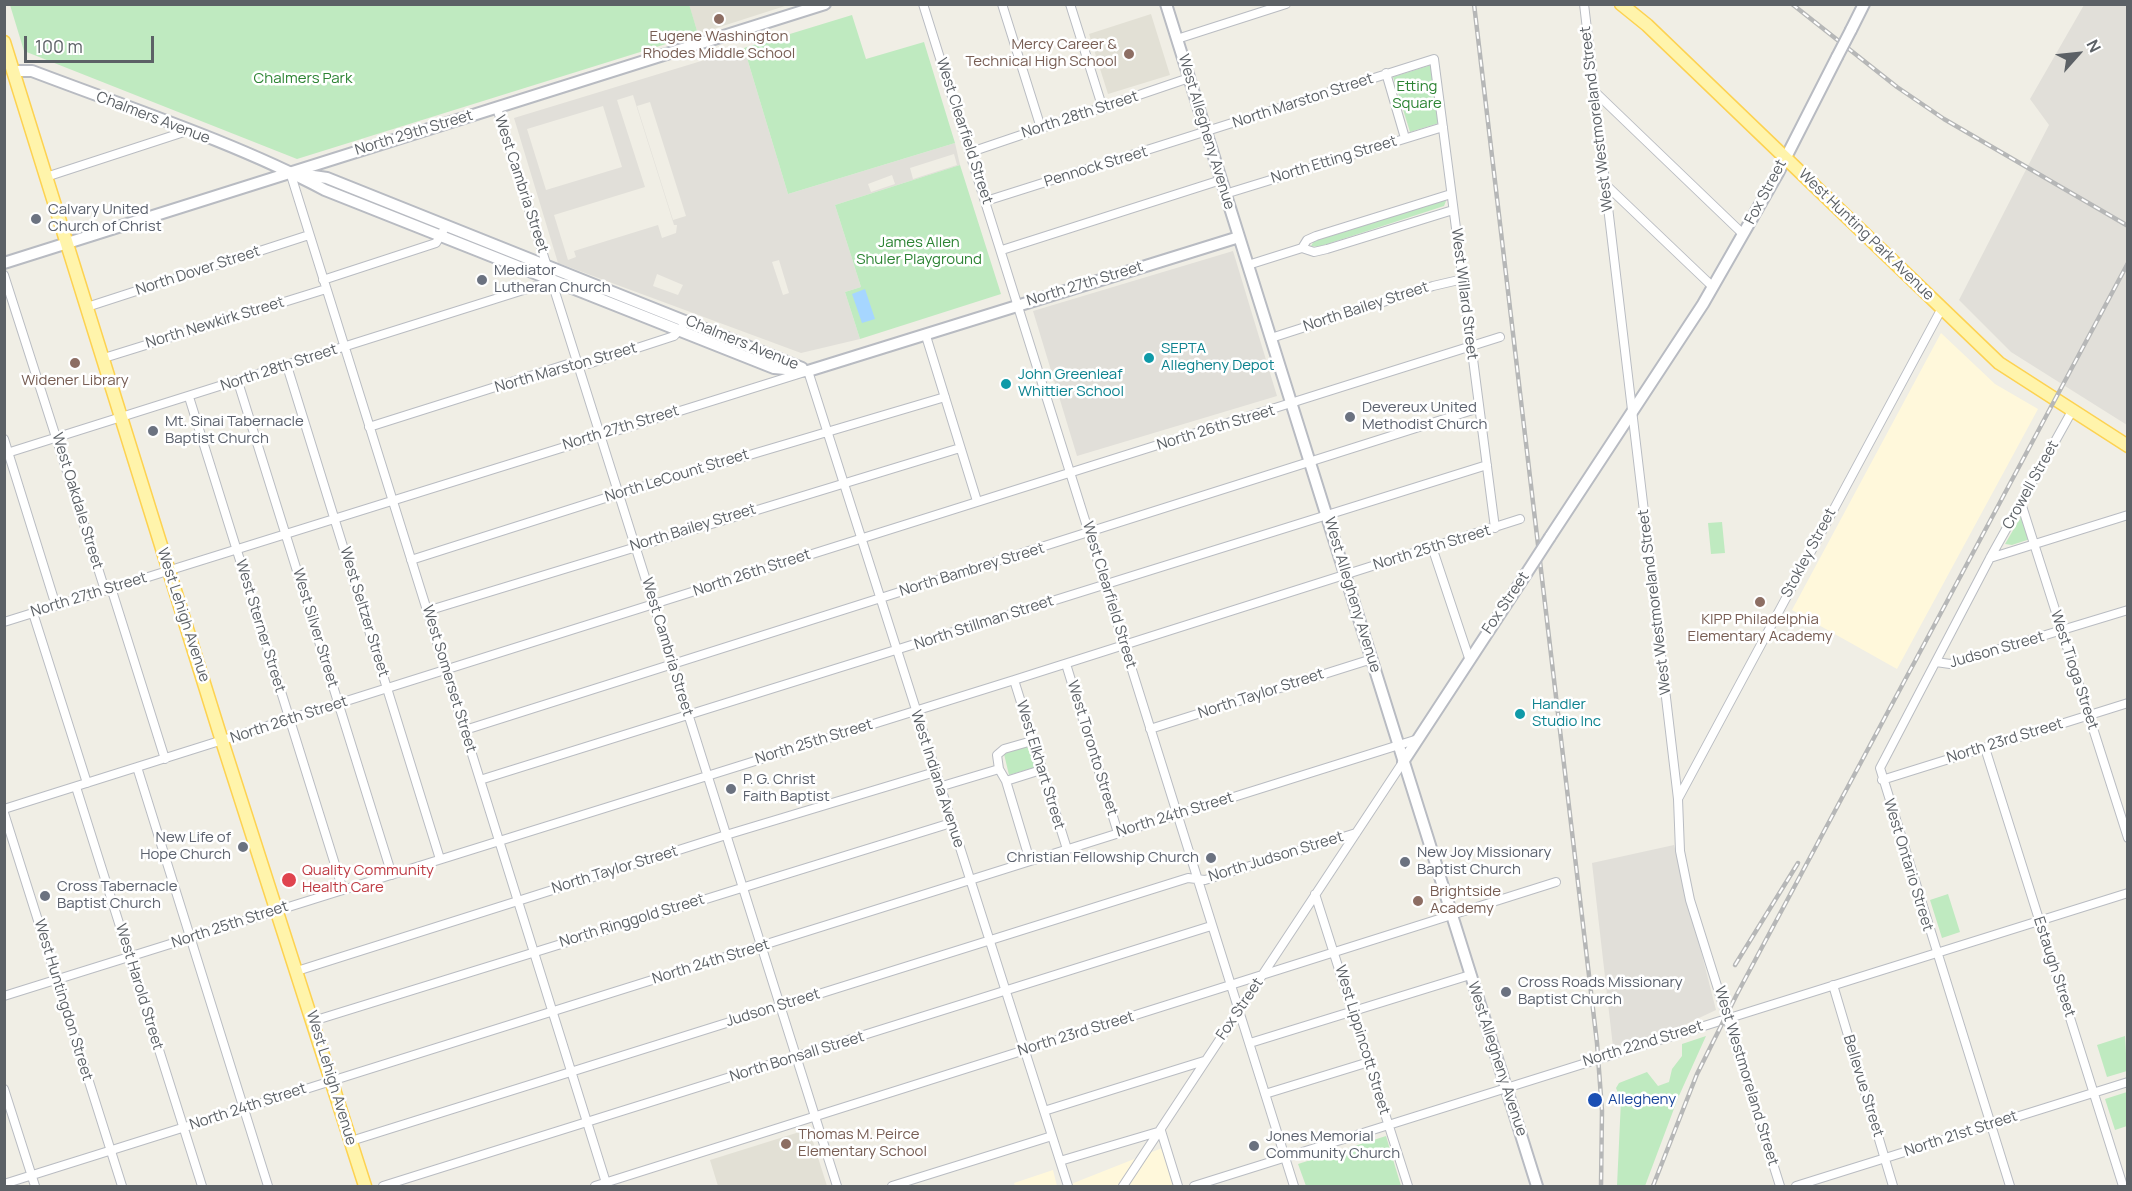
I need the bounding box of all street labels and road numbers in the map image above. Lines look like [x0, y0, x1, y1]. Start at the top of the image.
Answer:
street label: West Westmoreland Street [1577, 25, 1617, 213]
street label: West Allegheny Avenue [1174, 52, 1238, 212]
street label: West Clearfield Street [932, 56, 996, 206]
street label: North Marston Street [1230, 70, 1376, 132]
street label: Chalmers Avenue [94, 88, 212, 148]
street label: North 28th Street [1019, 88, 1141, 142]
street label: North 29th Street [353, 107, 475, 159]
street label: West Cambria Street [490, 113, 552, 255]
street label: North Etting Street [1269, 132, 1399, 188]
street label: Pennock Street [1042, 143, 1150, 191]
street label: Fox Street [1741, 156, 1791, 228]
street label: West Hunting Park Avenue [1794, 166, 1938, 304]
street label: West Willard Street [1447, 227, 1481, 361]
street label: North Dover Street [134, 242, 262, 300]
street label: North 27th Street [1025, 258, 1145, 310]
street label: North Bailey Street [1301, 278, 1431, 336]
street label: North Newkirk Street [144, 293, 286, 353]
street label: Chalmers Avenue [683, 312, 801, 374]
street label: North Marston Street [493, 339, 639, 397]
street label: North 28th Street [218, 341, 340, 395]
street label: North 27th Street [561, 402, 681, 454]
street label: North 26th Street [1155, 402, 1277, 454]
street label: West Oakdale Street [48, 431, 106, 571]
street label: Crowell Street [1999, 438, 2063, 532]
street label: North LeCount Street [603, 446, 751, 506]
street label: North Bailey Street [628, 500, 758, 556]
street label: Stokley Street [1778, 505, 1840, 601]
street label: West Westmoreland Street [1635, 508, 1675, 696]
street label: West Allegheny Avenue [1320, 515, 1384, 675]
street label: West Clearfield Street [1078, 519, 1140, 671]
street label: North 25th Street [1371, 522, 1493, 574]
street label: North Bambrey Street [897, 539, 1047, 601]
street label: West Seltzer Street [336, 545, 392, 679]
street label: West Lehigh Avenue [153, 546, 213, 684]
street label: North 26th Street [691, 546, 813, 600]
street label: West Sterner Street [231, 557, 289, 695]
street label: West Silver Street [288, 566, 342, 690]
street label: North 27th Street [29, 569, 149, 621]
street label: Fox Street [1479, 569, 1533, 637]
street label: West Cambria Street [637, 576, 697, 718]
street label: North Stillman Street [912, 592, 1056, 654]
street label: West Somerset Street [418, 603, 480, 755]
street label: West Tioga Street [2046, 608, 2102, 732]
street label: Judson Street [1948, 628, 2046, 672]
street label: North Taylor Street [1196, 665, 1326, 723]
street label: West Toronto Street [1063, 678, 1121, 818]
street label: North 26th Street [228, 693, 350, 747]
street label: West Elkhart Street [1012, 698, 1068, 832]
street label: West Indiana Avenue [906, 708, 968, 850]
street label: North 23rd Street [1945, 715, 2065, 767]
street label: North 25th Street [753, 716, 875, 768]
street label: North 24th Street [1114, 789, 1236, 841]
street label: West Ontario Street [1879, 797, 1937, 933]
street label: North Judson Street [1206, 828, 1346, 886]
street label: North Taylor Street [550, 842, 680, 898]
street label: North Ringgold Street [557, 890, 707, 952]
street label: North 25th Street [169, 898, 291, 952]
street label: Estaugh Street [2029, 915, 2079, 1019]
street label: West Huntingdon Street [30, 917, 96, 1083]
street label: West Harold Street [111, 922, 167, 1052]
street label: North 24th Street [650, 936, 772, 988]
street label: West Lippincott Street [1331, 963, 1393, 1117]
street label: Fox Street [1213, 975, 1267, 1043]
street label: West Allegheny Avenue [1464, 980, 1530, 1138]
street label: West Westmoreland Street [1710, 984, 1782, 1168]
street label: Judson Street [724, 985, 822, 1031]
street label: North 23rd Street [1016, 1008, 1136, 1060]
street label: West Lehigh Avenue [302, 1009, 360, 1147]
street label: North 22nd Street [1581, 1017, 1705, 1071]
street label: North Bonsall Street [728, 1028, 866, 1086]
street label: Bellevue Street [1839, 1033, 1887, 1139]
street label: North 24th Street [187, 1080, 309, 1134]
street label: North 21st Street [1902, 1107, 2020, 1161]

